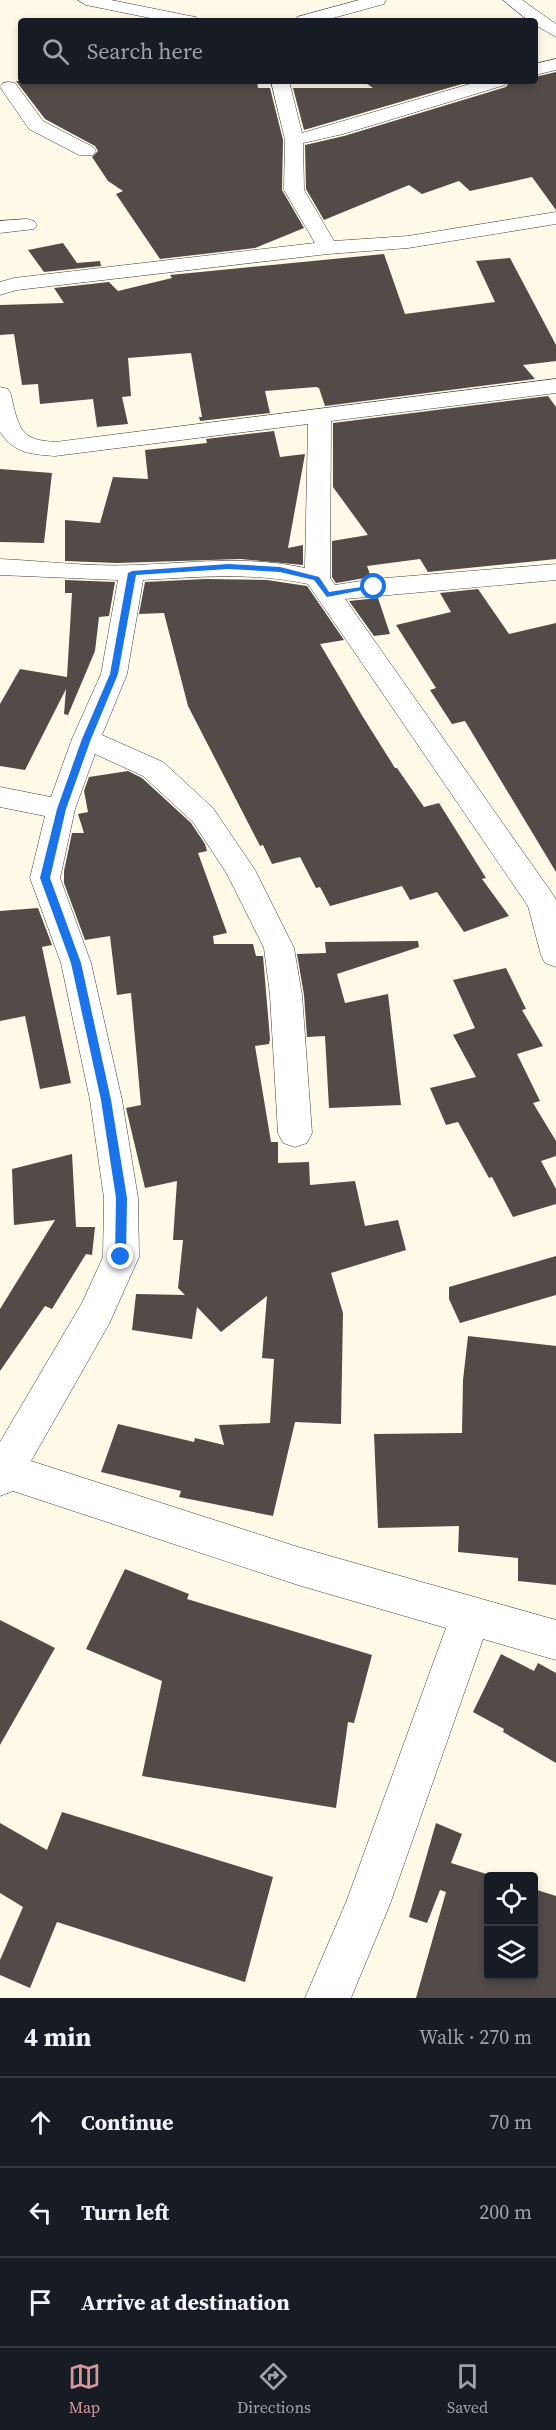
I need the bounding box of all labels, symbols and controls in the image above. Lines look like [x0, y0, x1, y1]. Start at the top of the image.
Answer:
search box [18, 18, 538, 84]
icon: search [39, 35, 72, 68]
text: Search here [87, 36, 203, 66]
route start [360, 573, 386, 599]
route end [107, 1243, 133, 1269]
map controls [484, 1872, 538, 1980]
button: locate [484, 1872, 538, 1926]
button: layers [484, 1926, 538, 1980]
text: 4 min [24, 2019, 91, 2055]
text: Walk · 270 m [419, 2023, 532, 2051]
icon: ahead [24, 2106, 57, 2139]
text: Continue [81, 2107, 174, 2137]
text: 70 m [489, 2108, 532, 2136]
icon: left [24, 2196, 57, 2229]
text: Turn left [81, 2197, 169, 2227]
text: 200 m [479, 2198, 532, 2226]
icon: arrive [24, 2286, 57, 2319]
text: Arrive at destination [81, 2287, 290, 2317]
tab: Map [68, 2360, 101, 2418]
tab: Directions [237, 2360, 311, 2418]
tab: Saved [447, 2360, 488, 2418]

